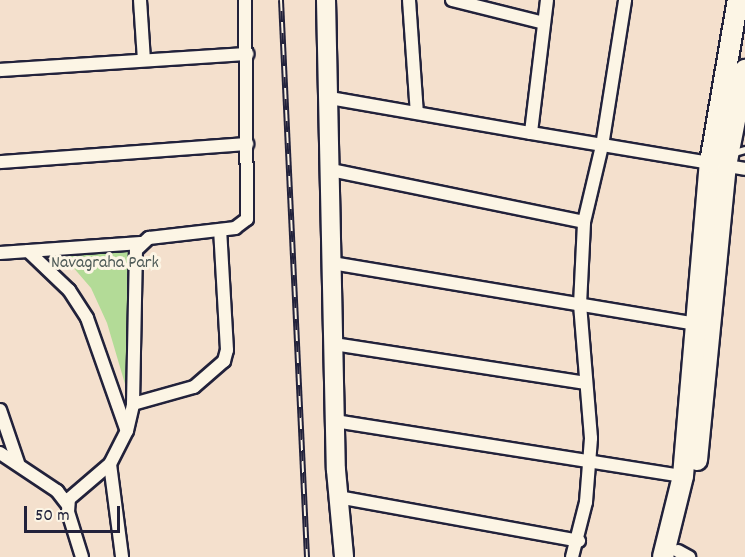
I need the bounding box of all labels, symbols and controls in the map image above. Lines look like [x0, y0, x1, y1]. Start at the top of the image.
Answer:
park label: Navagraha Park [51, 253, 159, 275]
scale bar [27, 494, 123, 532]
text: 50 m [35, 504, 70, 529]

